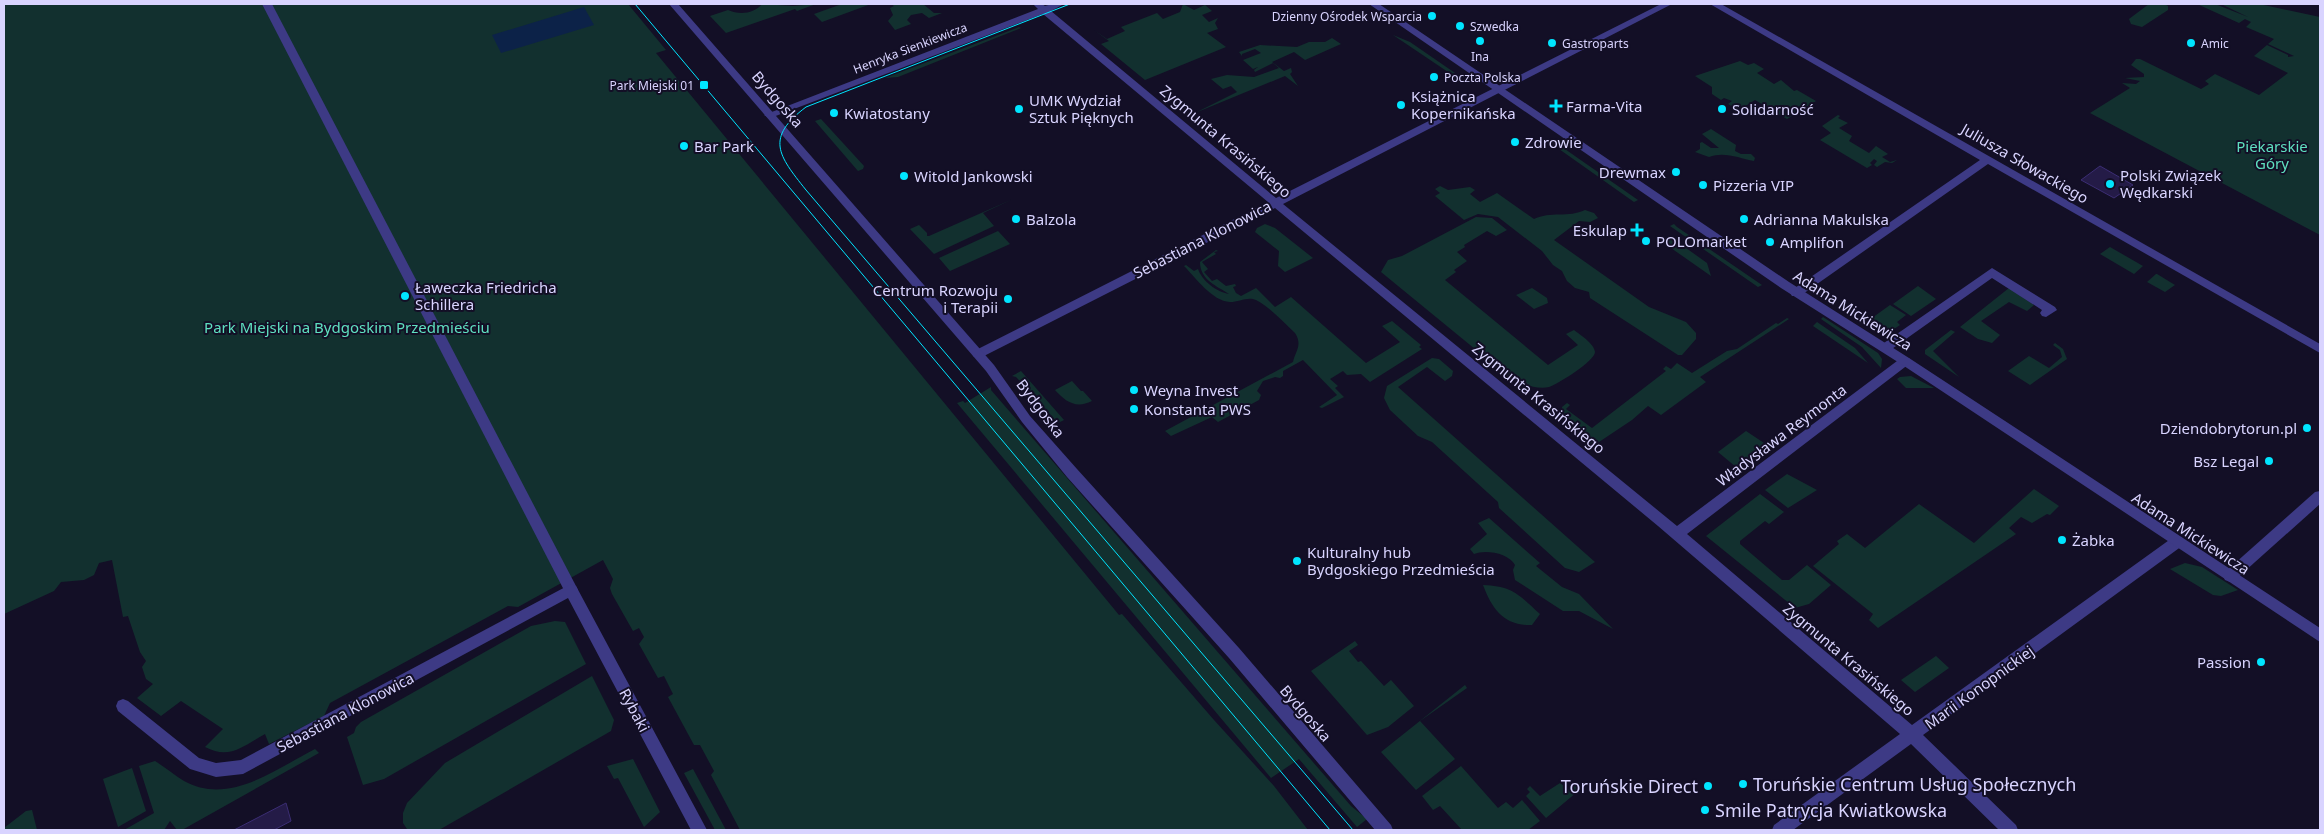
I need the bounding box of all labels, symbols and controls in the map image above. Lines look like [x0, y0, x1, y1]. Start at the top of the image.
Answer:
place label: Dzienny Ośrodek Wsparcia [1272, 8, 1422, 25]
marker: Dzienny Ośrodek Wsparcia [1426, 10, 1438, 22]
street label: Henryka Sienkiewicza [850, 18, 970, 78]
place label: Szwedka [1470, 18, 1519, 35]
marker: Szwedka [1454, 20, 1466, 32]
marker: Ina [1474, 35, 1486, 47]
place label: Gastroparts [1562, 35, 1629, 52]
place label: Amic [2201, 35, 2229, 52]
marker: Gastroparts [1546, 37, 1558, 49]
marker: Amic [2185, 37, 2197, 49]
place label: Ina [1471, 48, 1489, 65]
street label: Bydgoska [748, 67, 808, 131]
place label: Poczta Polska [1444, 69, 1521, 86]
marker: Poczta Polska [1428, 71, 1440, 83]
place label: Park Miejski 01 [610, 77, 694, 94]
marker: Park Miejski 01 [698, 79, 710, 91]
street label: Zygmunta Krasińskiego [1156, 80, 1296, 202]
place label: Książnica Kopernikańska [1411, 86, 1516, 123]
place label: UMK Wydział Sztuk Pięknych [1029, 90, 1134, 127]
place label: Farma-Vita [1566, 96, 1642, 116]
marker: Książnica Kopernikańska [1395, 99, 1407, 111]
place label: Solidarność [1732, 99, 1814, 119]
marker: Farma-Vita [1550, 100, 1562, 112]
place label: Kwiatostany [844, 103, 930, 123]
marker: UMK Wydział Sztuk Pięknych [1013, 103, 1025, 115]
marker: Solidarność [1716, 103, 1728, 115]
marker: Kwiatostany [828, 107, 840, 119]
street label: Juliusza Słowackiego [1956, 117, 2092, 208]
place label: Zdrowie [1525, 132, 1582, 152]
place label: Bar Park [694, 136, 754, 156]
marker: Zdrowie [1509, 136, 1521, 148]
park label: Piekarskie Góry [2236, 136, 2308, 173]
marker: Bar Park [678, 140, 690, 152]
place label: Drewmax [1599, 162, 1666, 182]
place label: Polski Związek Wędkarski [2120, 165, 2221, 202]
place label: Witold Jankowski [914, 166, 1033, 186]
marker: Drewmax [1670, 166, 1682, 178]
marker: Witold Jankowski [898, 170, 910, 182]
place label: Pizzeria VIP [1713, 175, 1794, 195]
marker: Polski Związek Wędkarski [2104, 178, 2116, 190]
marker: Pizzeria VIP [1697, 179, 1709, 191]
street label: Sebastiana Klonowica [1130, 196, 1274, 282]
place label: Balzola [1026, 209, 1076, 229]
place label: Adrianna Makulska [1754, 209, 1889, 229]
marker: Balzola [1010, 213, 1022, 225]
marker: Adrianna Makulska [1738, 213, 1750, 225]
place label: Eskulap [1573, 220, 1627, 240]
marker: Eskulap [1631, 224, 1643, 236]
place label: POLOmarket [1656, 231, 1747, 251]
place label: Amplifon [1780, 232, 1844, 252]
marker: POLOmarket [1640, 235, 1652, 247]
marker: Amplifon [1764, 236, 1776, 248]
street label: Adama Mickiewicza [1790, 265, 1916, 355]
place label: Ławeczka Friedricha Schillera [415, 277, 557, 314]
place label: Centrum Rozwoju i Terapii [873, 280, 998, 317]
marker: Ławeczka Friedricha Schillera [399, 290, 411, 302]
marker: Centrum Rozwoju i Terapii [1002, 293, 1014, 305]
park label: Park Miejski na Bydgoskim Przedmieściu [204, 317, 490, 337]
street label: Zygmunta Krasińskiego [1468, 338, 1610, 458]
street label: Bydgoska [1012, 375, 1070, 441]
street label: Władysława Reymonta [1712, 379, 1850, 491]
place label: Weyna Invest [1144, 380, 1239, 400]
marker: Weyna Invest [1128, 384, 1140, 396]
place label: Konstanta PWS [1144, 399, 1251, 419]
marker: Konstanta PWS [1128, 403, 1140, 415]
place label: Dziendobrytorun.pl [2160, 418, 2297, 438]
marker: Dziendobrytorun.pl [2301, 422, 2313, 434]
place label: Bsz Legal [2193, 451, 2259, 471]
marker: Bsz Legal [2263, 455, 2275, 467]
street label: Adama Mickiewicza [2128, 487, 2254, 579]
place label: Żabka [2072, 530, 2115, 550]
marker: Żabka [2056, 534, 2068, 546]
place label: Kulturalny hub Bydgoskiego Przedmieścia [1307, 542, 1495, 579]
marker: Kulturalny hub Bydgoskiego Przedmieścia [1291, 555, 1303, 567]
street label: Zygmunta Krasińskiego [1779, 598, 1919, 720]
street label: Marii Konopnickiej [1920, 641, 2038, 733]
place label: Passion [2197, 652, 2251, 672]
marker: Passion [2255, 656, 2267, 668]
street label: Sebastiana Klonowica [273, 667, 417, 757]
street label: Bydgoska [1276, 681, 1336, 745]
street label: Rybaki [615, 685, 655, 735]
place label: Toruńskie Centrum Usług Społecznych [1753, 772, 2076, 796]
place label: Toruńskie Direct [1561, 774, 1698, 798]
marker: Toruńskie Centrum Usług Społecznych [1737, 778, 1749, 790]
marker: Toruńskie Direct [1702, 780, 1714, 792]
place label: Smile Patrycja Kwiatkowska [1715, 798, 1947, 822]
marker: Smile Patrycja Kwiatkowska [1699, 804, 1711, 816]

